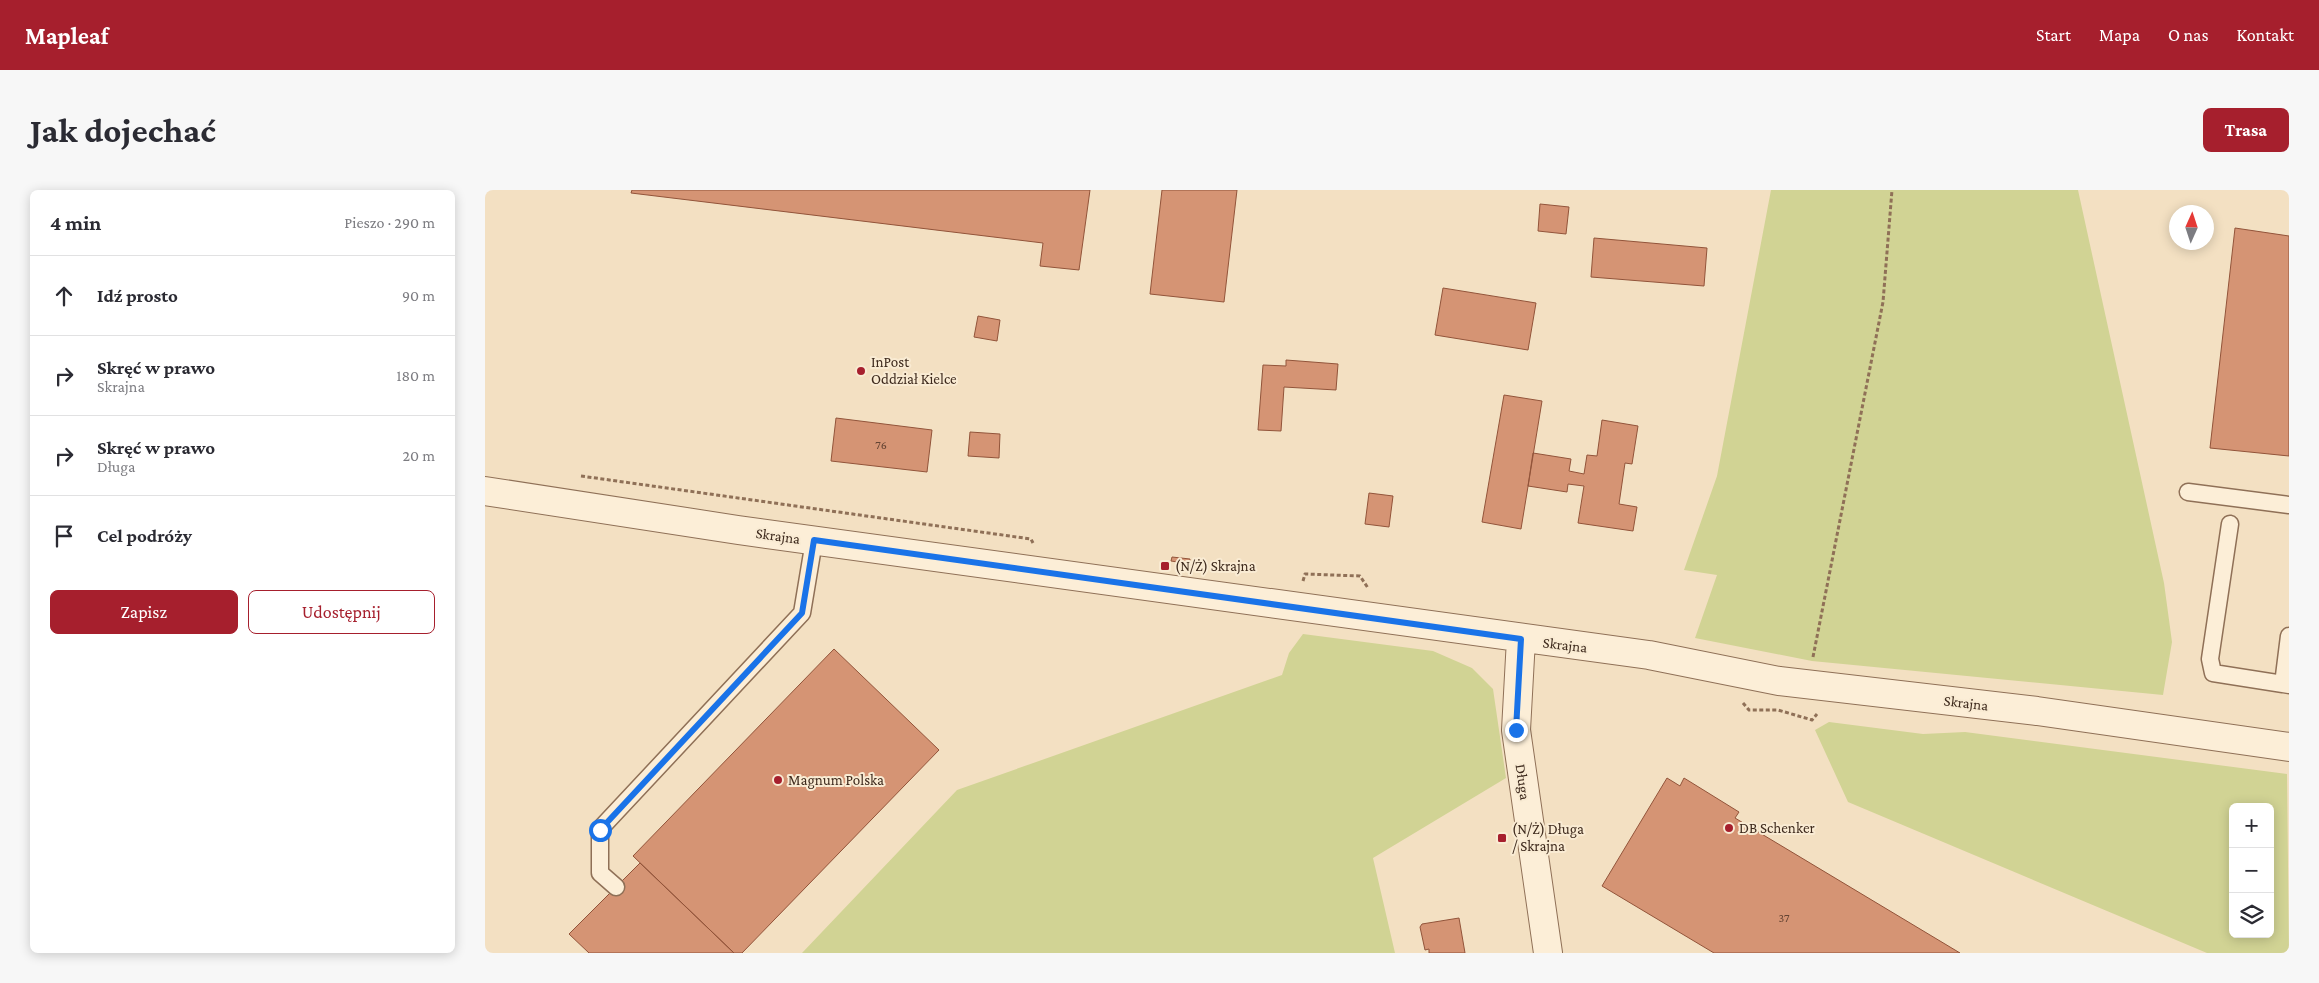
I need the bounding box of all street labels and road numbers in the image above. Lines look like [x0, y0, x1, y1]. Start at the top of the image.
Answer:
street label: Skrajna [755, 525, 801, 548]
street label: Skrajna [1542, 634, 1588, 657]
street label: Skrajna [1943, 692, 1989, 715]
street label: Długa [1512, 763, 1533, 801]

